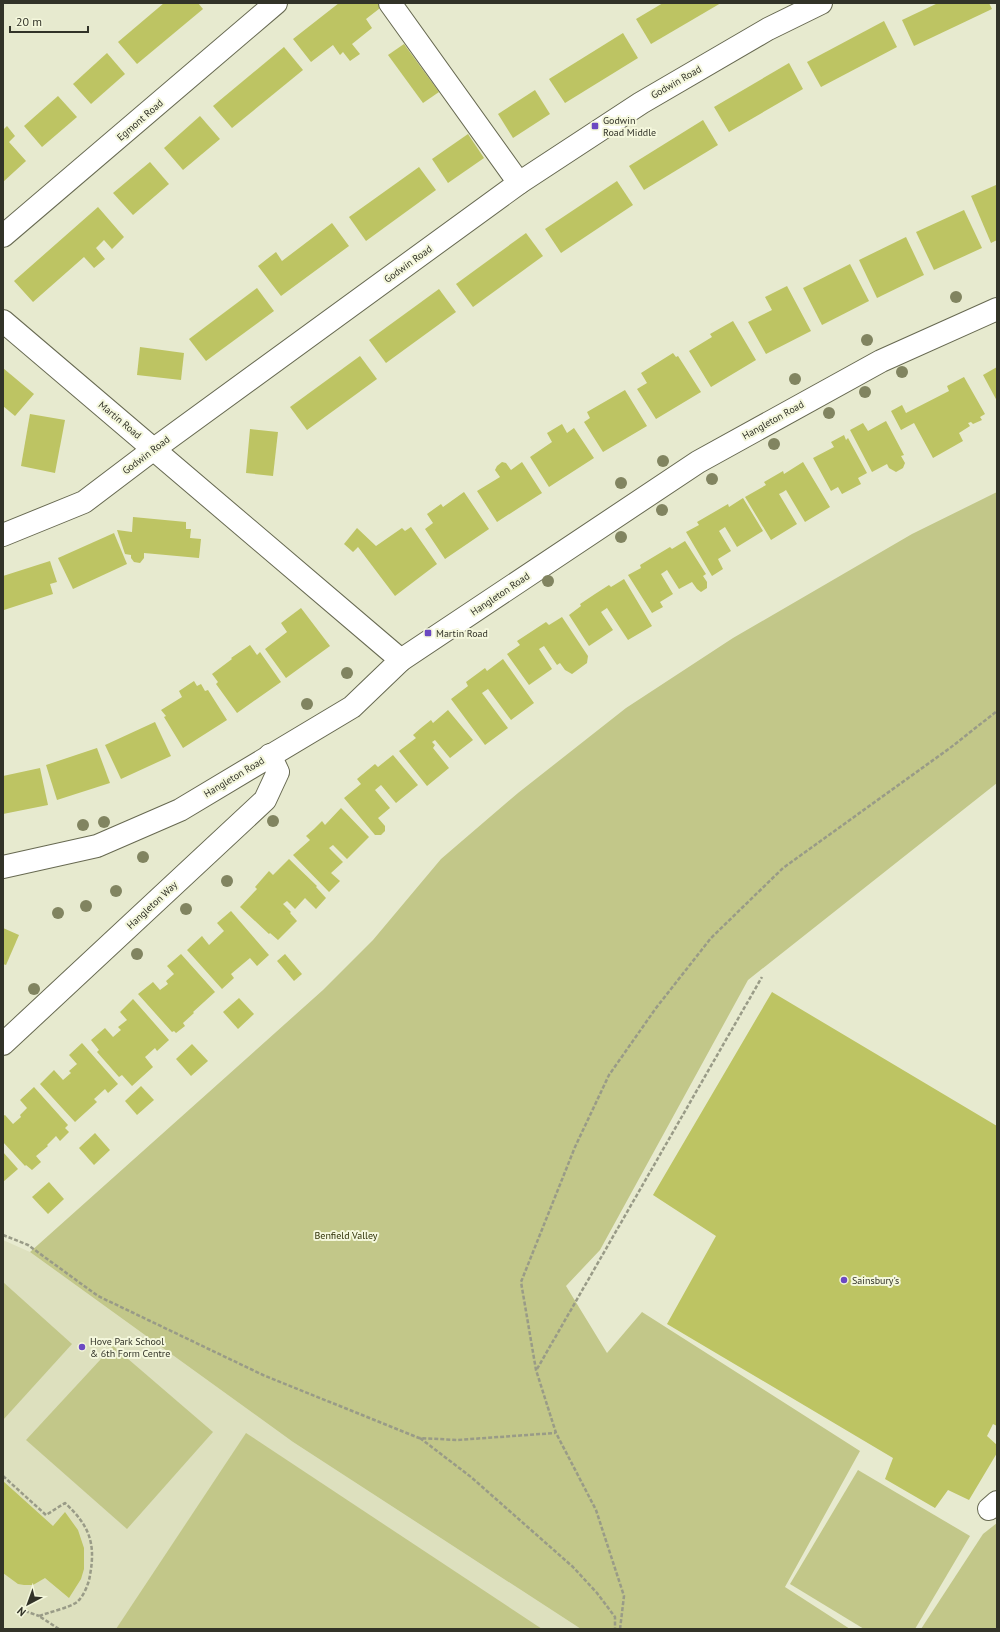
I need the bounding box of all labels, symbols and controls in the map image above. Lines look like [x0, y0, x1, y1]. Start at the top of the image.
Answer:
scale bar [10, 8, 88, 34]
text: 20 m [16, 14, 42, 29]
street label: Godwin Road [648, 62, 704, 102]
street label: Egmont Road [114, 96, 166, 144]
place label: Godwin Road Middle [603, 114, 656, 139]
marker: Godwin Road Middle [590, 121, 600, 131]
street label: Godwin Road [381, 242, 435, 286]
street label: Martin Road [96, 398, 144, 442]
street label: Hangleton Road [740, 398, 806, 442]
street label: Godwin Road [120, 433, 172, 477]
street label: Hangleton Road [468, 569, 532, 619]
place label: Martin Road [436, 627, 488, 640]
marker: Martin Road [423, 628, 433, 638]
street label: Hangleton Road [201, 754, 267, 800]
street label: Hangleton Way [124, 878, 180, 932]
park label: Benfield Valley [314, 1229, 378, 1242]
place label: Sainsbury's [852, 1274, 899, 1287]
marker: Sainsbury's [839, 1275, 849, 1285]
place label: Hove Park School & 6th Form Centre [90, 1335, 170, 1360]
marker: Hove Park School & 6th Form Centre [77, 1342, 87, 1352]
north arrow [8, 1584, 48, 1624]
text: N [14, 1604, 29, 1619]

